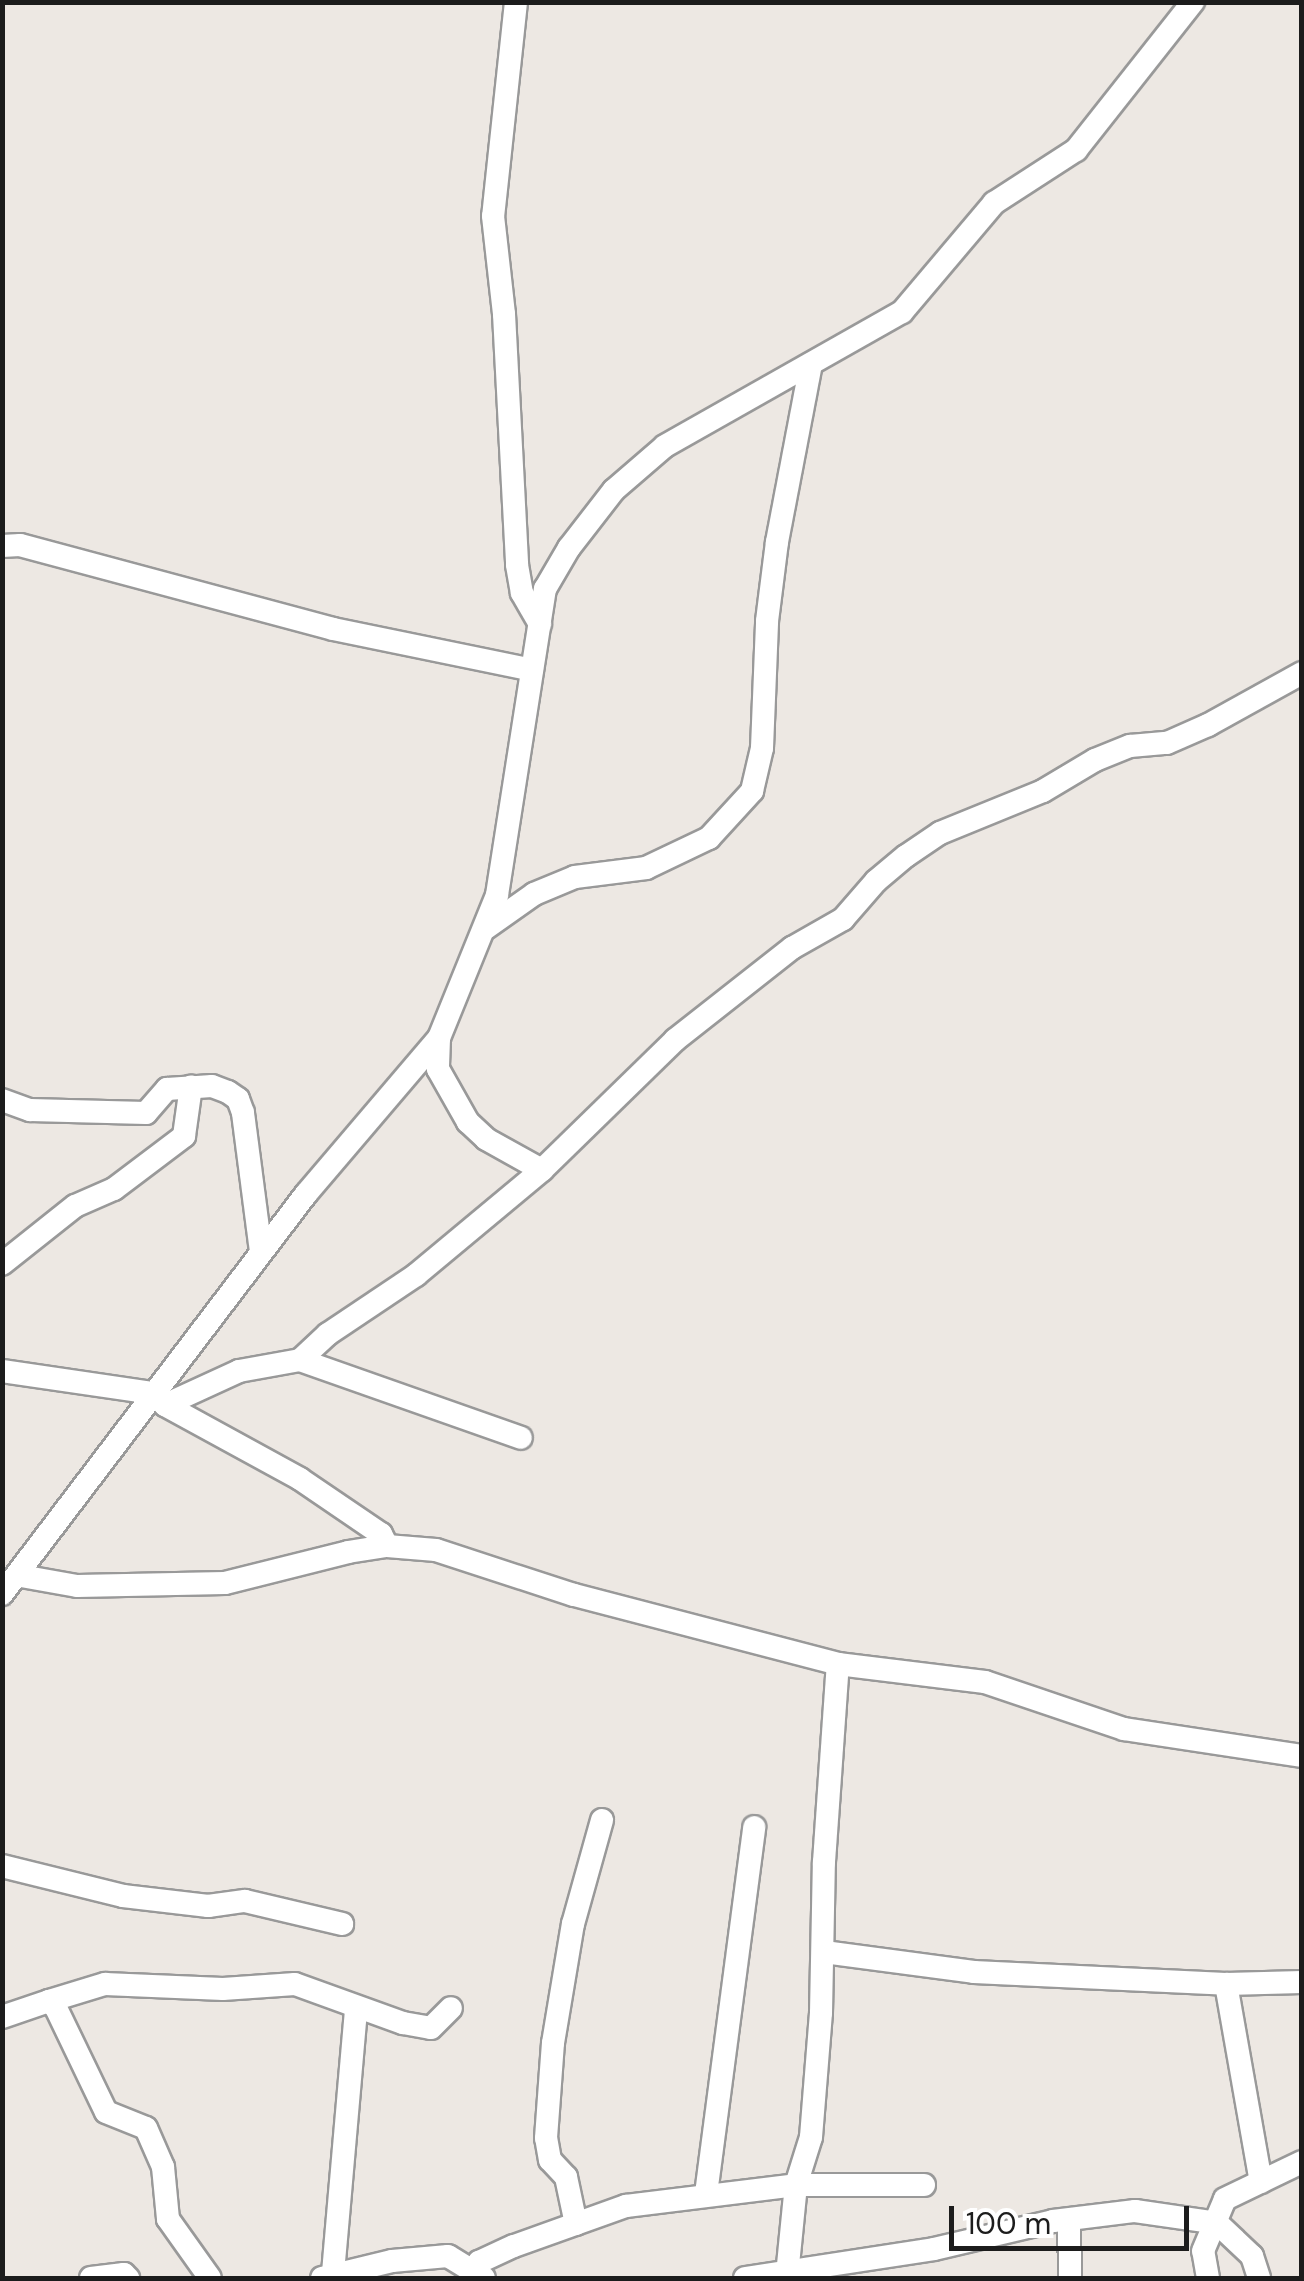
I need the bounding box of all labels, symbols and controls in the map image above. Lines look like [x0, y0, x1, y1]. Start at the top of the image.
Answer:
scale bar [954, 2186, 1194, 2248]
text: 100 m [966, 2204, 1051, 2243]

